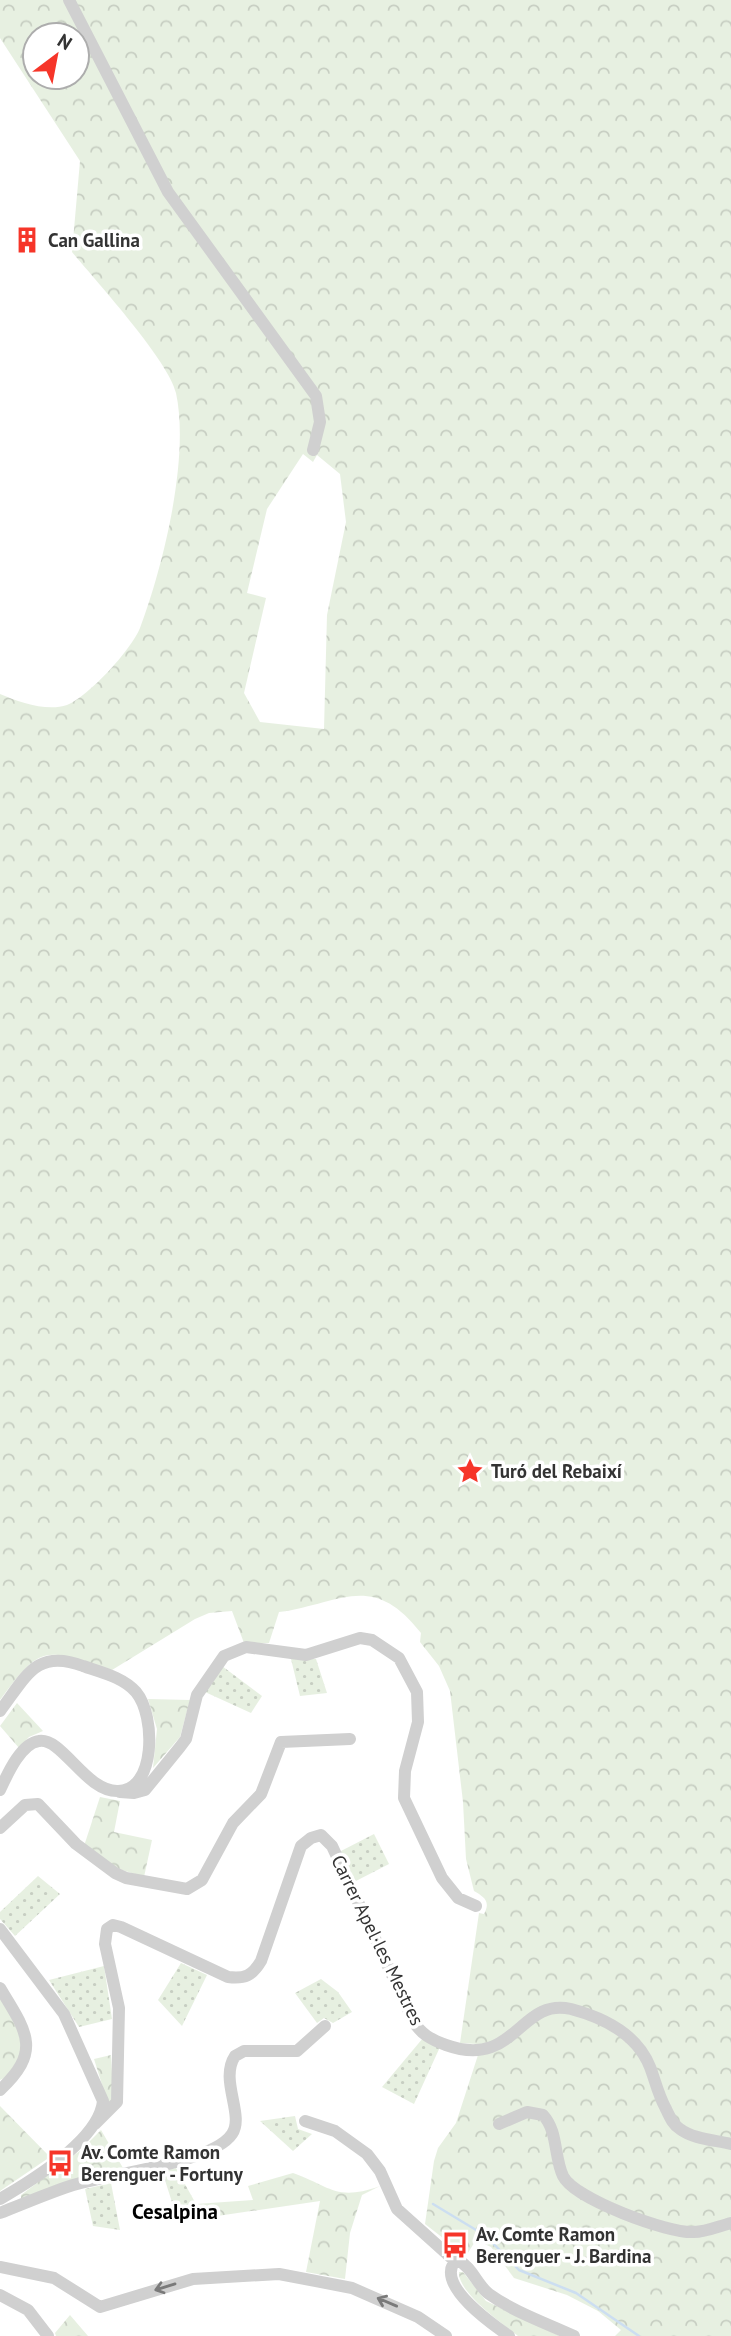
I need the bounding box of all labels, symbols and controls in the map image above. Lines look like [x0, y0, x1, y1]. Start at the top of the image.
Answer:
north arrow [21, 21, 91, 91]
text: N [53, 28, 77, 55]
building icon: Can Gallina [12, 225, 42, 255]
place label: Can Gallina [48, 228, 140, 252]
place icon: Turó del Rebaixí [455, 1456, 485, 1486]
place label: Turó del Rebaixí [491, 1459, 622, 1483]
street label: Carrer Apel·les Mestres [326, 1851, 430, 2029]
place label: Av. Comte Ramon Berenguer - Fortuny [81, 2140, 244, 2186]
bus stop icon: Av. Comte Ramon Berenguer - Fortuny [45, 2148, 75, 2178]
district label: Cesalpina [132, 2198, 218, 2225]
place label: Av. Comte Ramon Berenguer - J. Bardina [476, 2222, 651, 2268]
bus stop icon: Av. Comte Ramon Berenguer - J. Bardina [440, 2230, 470, 2260]
one-way arrow [154, 2282, 176, 2294]
one-way arrow [376, 2295, 398, 2308]

